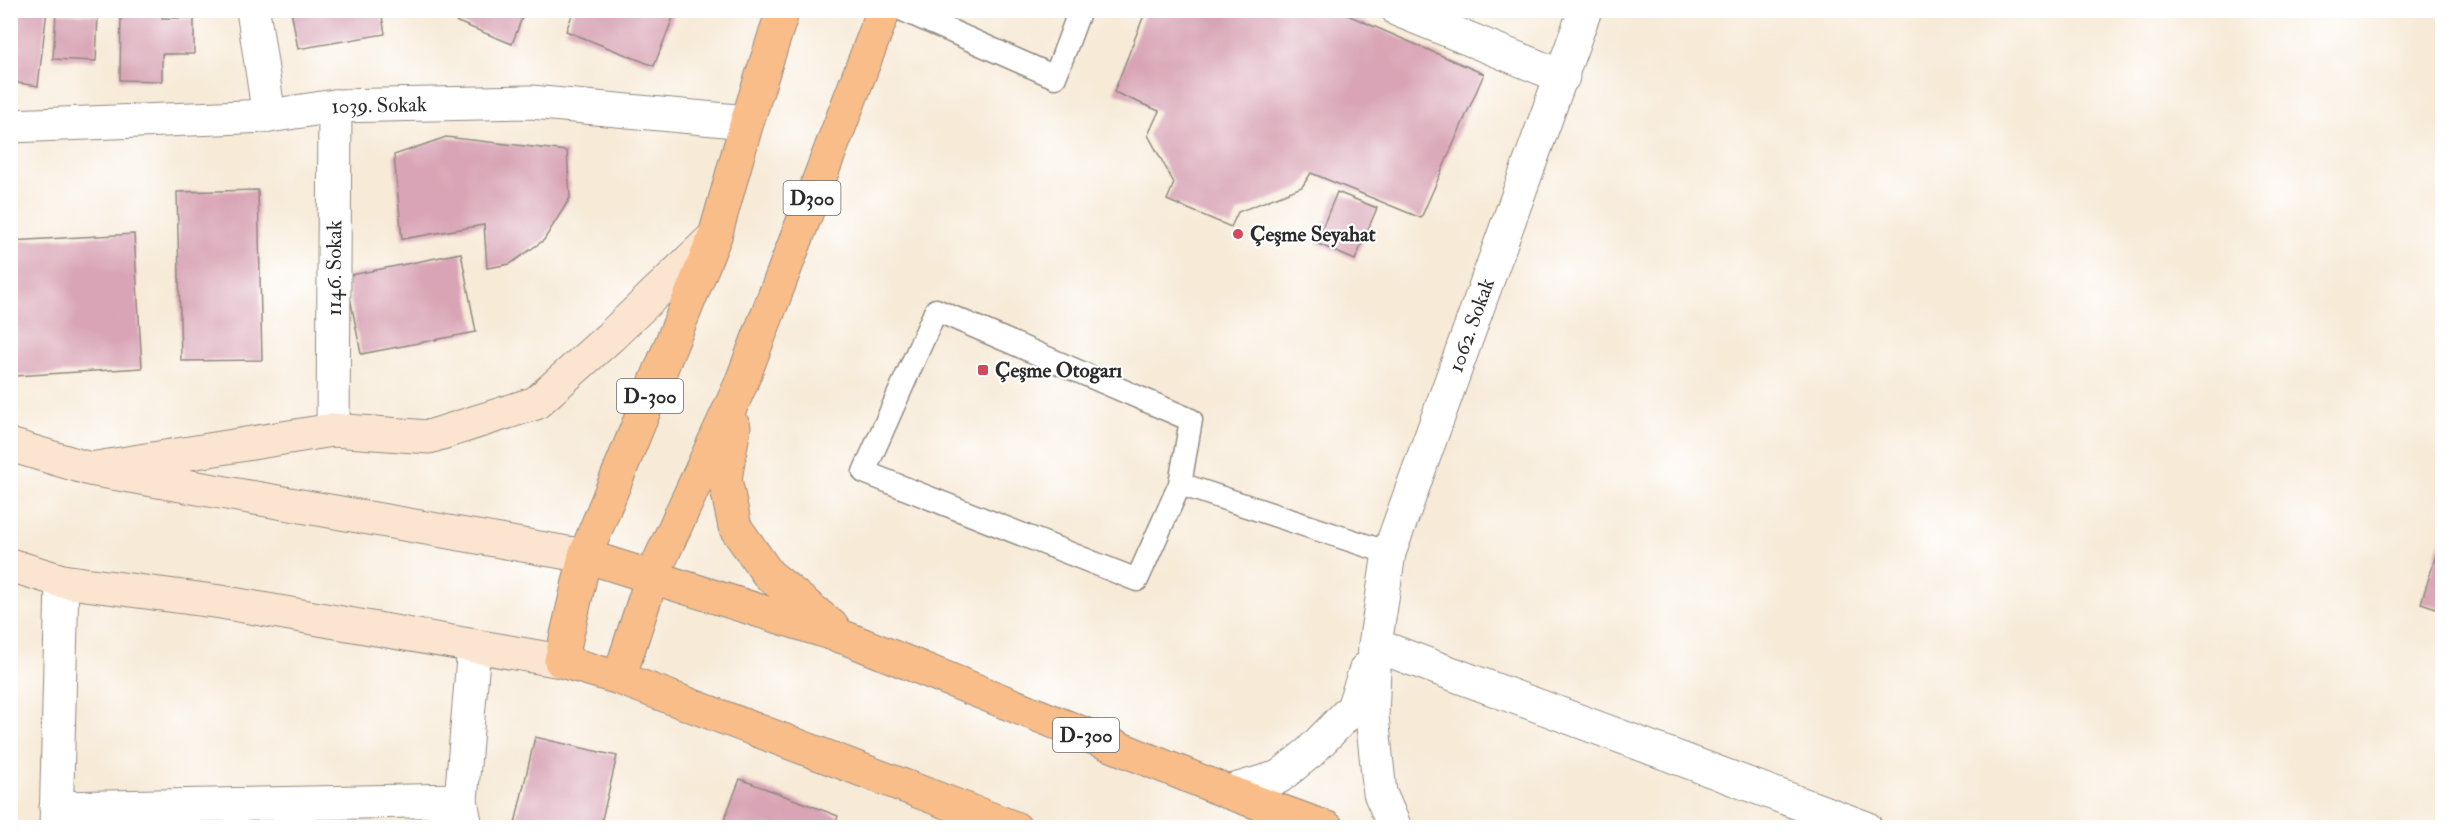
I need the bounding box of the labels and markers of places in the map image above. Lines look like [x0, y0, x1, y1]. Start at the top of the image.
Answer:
place label: Çeşme Seyahat [1250, 221, 1376, 248]
marker: Çeşme Seyahat [1231, 227, 1245, 241]
place label: Çeşme Otogarı [995, 357, 1123, 384]
marker: Çeşme Otogarı [976, 363, 990, 377]

